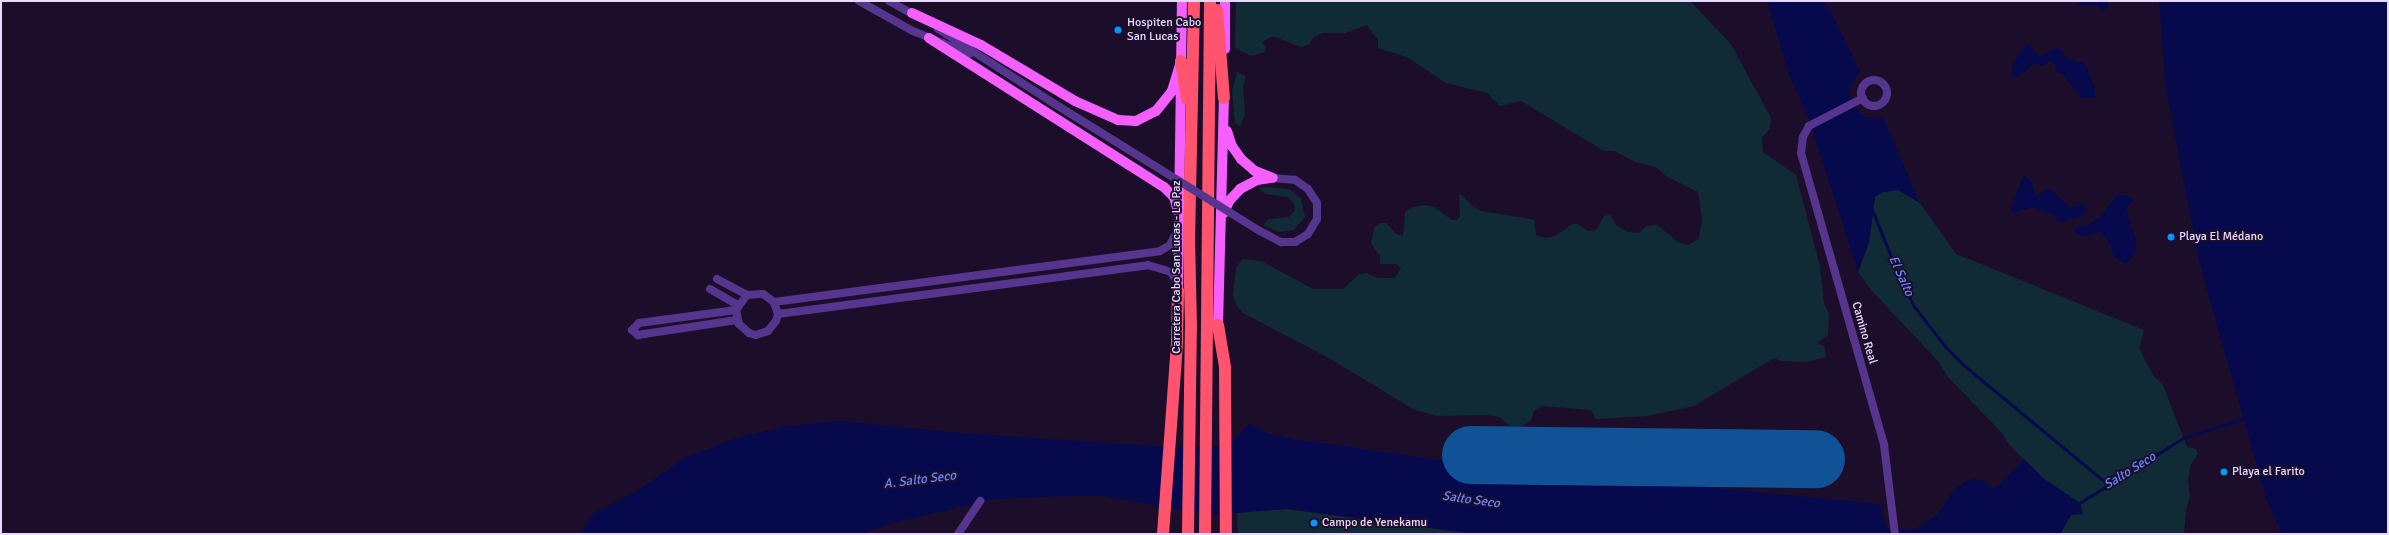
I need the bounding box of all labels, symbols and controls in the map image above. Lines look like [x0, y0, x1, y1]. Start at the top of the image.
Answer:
place label: Hospiten Cabo San Lucas [1127, 16, 1201, 44]
marker: Hospiten Cabo San Lucas [1112, 24, 1124, 36]
street label: Carretera Cabo San Lucas - La Paz [1170, 180, 1184, 354]
place label: Playa El Médano [2179, 230, 2263, 244]
marker: Playa El Médano [2166, 232, 2176, 242]
water label: El Salto [1885, 253, 1917, 299]
street label: Camino Real [1848, 300, 1880, 366]
water label: Salto Seco [2101, 449, 2159, 493]
place label: Playa el Farito [2232, 465, 2305, 479]
marker: Playa el Farito [2219, 467, 2229, 477]
water label: A. Salto Seco [883, 468, 957, 492]
water label: Salto Seco [1441, 488, 1501, 512]
place label: Campo de Yenekamu [1322, 516, 1427, 530]
marker: Campo de Yenekamu [1309, 518, 1319, 528]

